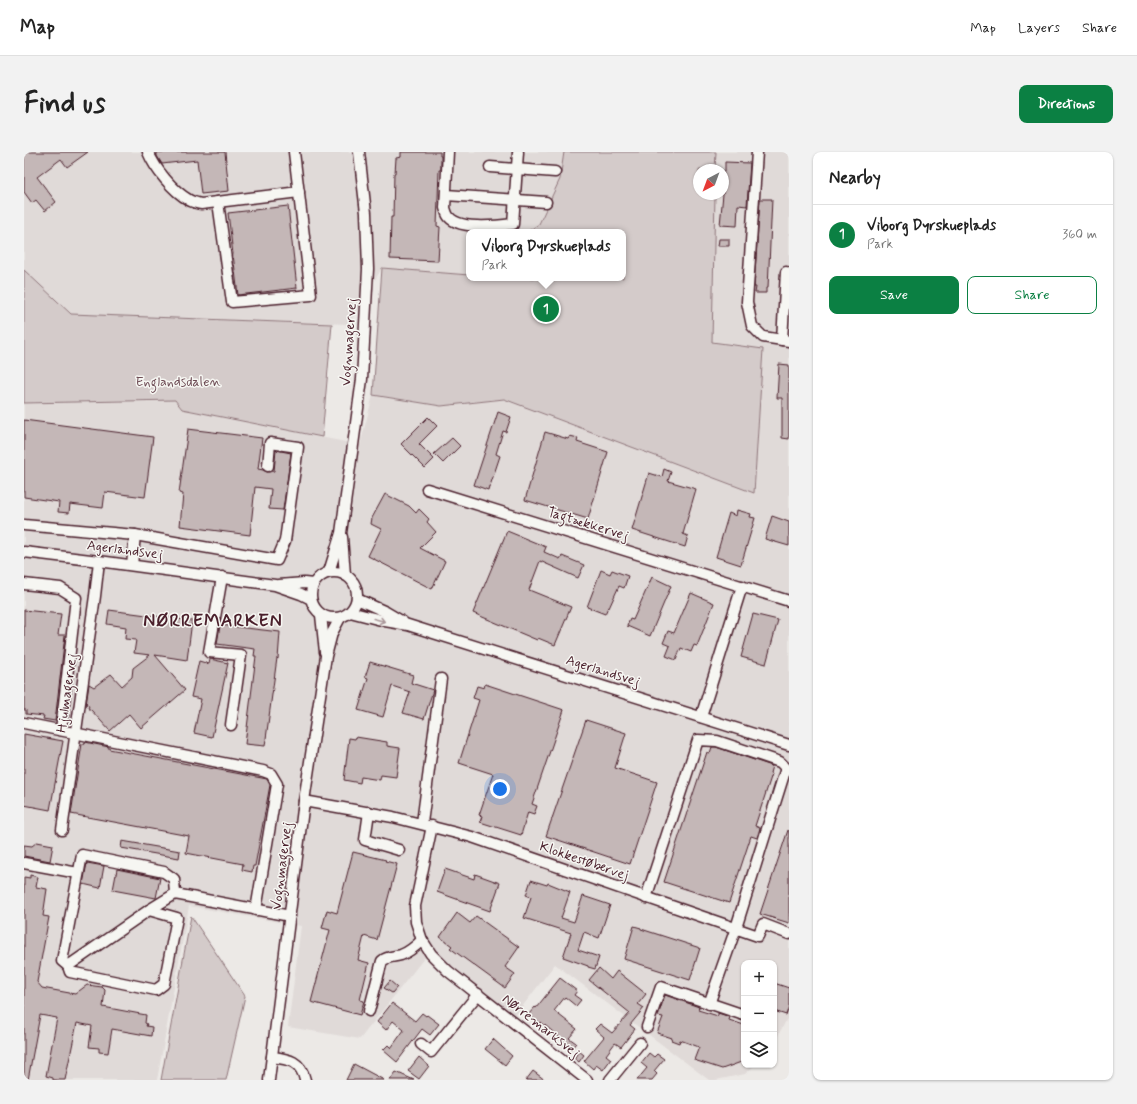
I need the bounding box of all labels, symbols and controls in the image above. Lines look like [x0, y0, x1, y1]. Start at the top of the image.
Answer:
text: Map [20, 15, 55, 40]
text: Map [970, 19, 996, 37]
text: Layers [1018, 19, 1060, 37]
text: Share [1082, 19, 1117, 37]
button: Directions [1019, 85, 1113, 123]
text: Find us [24, 86, 105, 123]
north arrow [693, 164, 729, 200]
text: Nearby [829, 167, 881, 189]
text: Viborg Dyrskueplads [867, 216, 996, 236]
text: 1 [839, 226, 845, 243]
text: 360 m [1062, 226, 1097, 243]
popup [466, 229, 626, 281]
text: Park [867, 236, 893, 253]
text: Viborg Dyrskueplads [481, 237, 611, 257]
text: Park [481, 257, 507, 274]
button: Save [829, 276, 959, 314]
button: Share [967, 276, 1097, 314]
pin: 1 [533, 294, 559, 324]
street label: Vognmagervej [337, 297, 363, 387]
park label: Englandsdalen [135, 373, 221, 393]
street label: Tagtækkervej [544, 503, 631, 547]
street label: Agerlandsvej [86, 536, 164, 564]
district label: NØRREMARKEN [143, 609, 283, 633]
one-way arrow [372, 617, 385, 624]
street label: Agerlandsvej [564, 651, 642, 691]
street label: Hjulmagervej [53, 652, 83, 734]
your location [490, 779, 510, 799]
street label: Vognmagervej [268, 821, 298, 911]
street label: Klokkestøbervej [537, 837, 631, 885]
map controls [741, 960, 777, 1068]
button: + [741, 960, 777, 996]
street label: Nørremarksvej [498, 990, 584, 1062]
button: − [741, 996, 777, 1032]
button: layers [741, 1032, 777, 1068]

